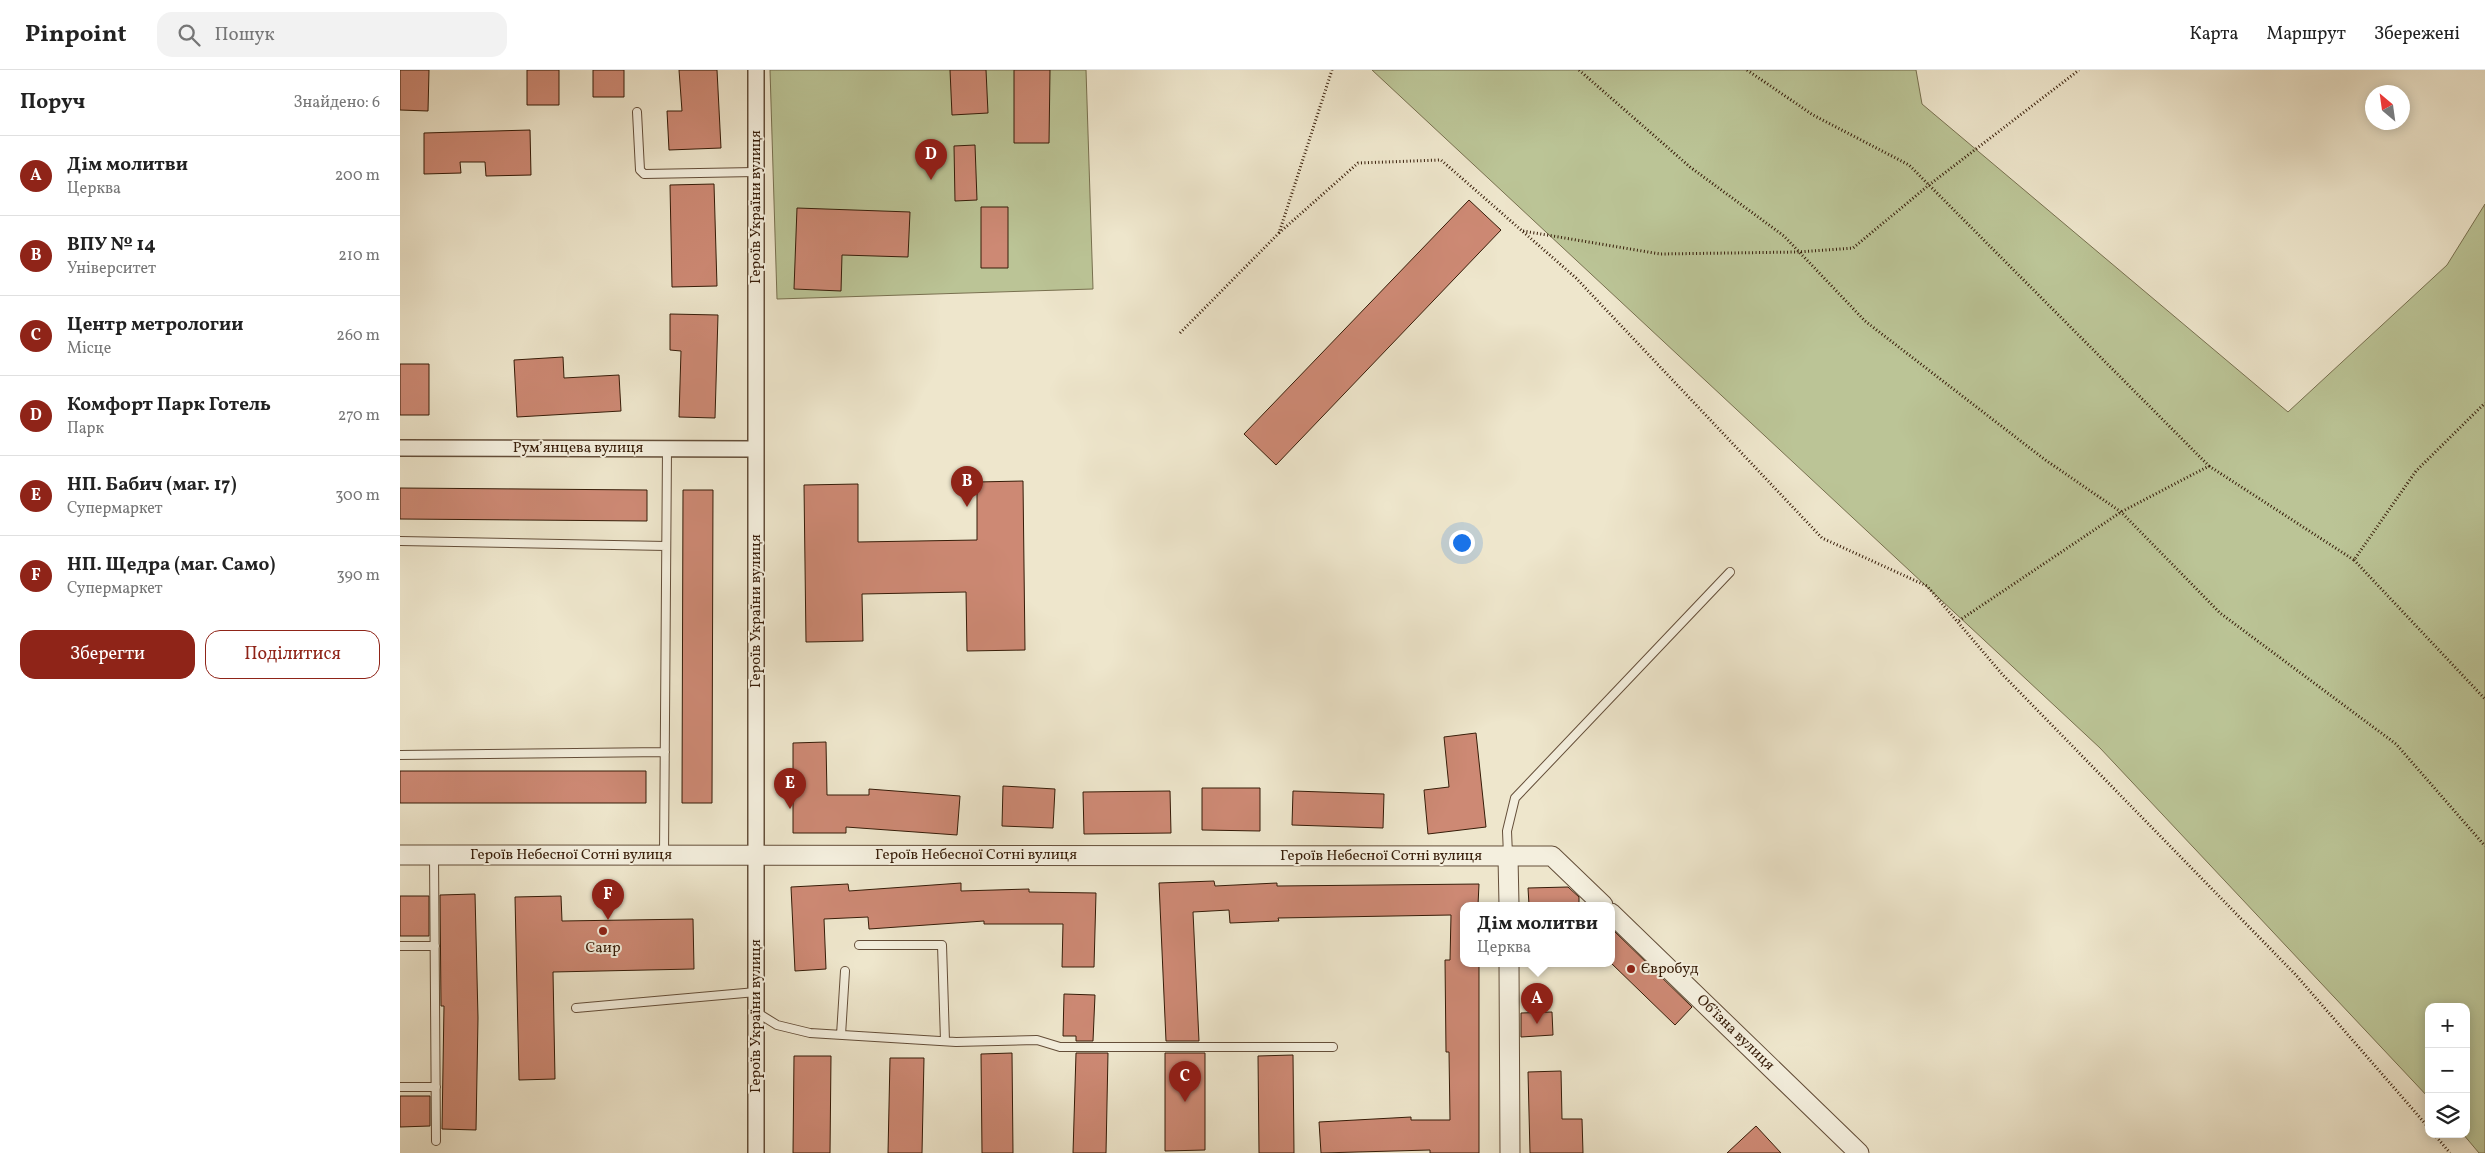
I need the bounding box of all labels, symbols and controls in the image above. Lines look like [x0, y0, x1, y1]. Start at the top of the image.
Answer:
search box [157, 12, 507, 57]
text: Pinpoint [25, 18, 127, 52]
icon: search [175, 21, 203, 49]
text: Пошук [215, 22, 275, 48]
text: Карта [2190, 22, 2238, 47]
text: Маршрут [2266, 22, 2346, 47]
text: Збережені [2374, 22, 2460, 47]
north arrow [2365, 85, 2410, 130]
text: Поруч [20, 88, 85, 117]
text: Знайдено: 6 [293, 92, 380, 114]
street label: Героїв України вулиця [746, 130, 767, 284]
pin: D [915, 139, 947, 180]
text: Дім молитви [67, 152, 188, 178]
text: A [30, 165, 42, 187]
text: 200 m [335, 165, 380, 187]
text: Церква [67, 178, 121, 200]
text: ВПУ № 14 [67, 232, 156, 258]
text: B [31, 245, 41, 267]
text: 210 m [338, 245, 380, 267]
text: Університет [67, 258, 156, 280]
text: Центр метрологии [67, 312, 243, 338]
text: C [31, 325, 41, 347]
text: 260 m [336, 325, 380, 347]
text: Місце [67, 338, 111, 360]
text: Комфорт Парк Готель [67, 392, 271, 418]
text: D [30, 405, 42, 427]
text: 270 m [338, 405, 380, 427]
text: Парк [67, 418, 104, 440]
street label: Рум’янцева вулиця [513, 438, 643, 459]
pin: B [951, 466, 983, 507]
text: НП. Бабич (маг. 17) [67, 472, 237, 498]
text: E [31, 485, 41, 507]
text: 300 m [335, 485, 380, 507]
text: Супермаркет [67, 498, 163, 520]
your location [1449, 530, 1475, 556]
street label: Героїв України вулиця [746, 534, 767, 688]
text: НП. Щедра (маг. Само) [67, 552, 275, 578]
text: F [31, 565, 41, 587]
text: 390 m [337, 565, 380, 587]
text: Супермаркет [67, 578, 163, 600]
button: Зберегти [20, 630, 195, 679]
button: Поділитися [205, 630, 380, 679]
pin: E [774, 768, 806, 809]
street label: Героїв Небесної Сотні вулиця [470, 845, 672, 866]
street label: Героїв Небесної Сотні вулиця [875, 845, 1077, 866]
street label: Героїв Небесної Сотні вулиця [1280, 846, 1482, 867]
pin: F [592, 879, 624, 920]
popup [1460, 902, 1615, 967]
text: Дім молитви [1477, 911, 1598, 937]
marker: Саир [597, 925, 609, 937]
text: Церква [1477, 937, 1531, 959]
place label: Саир [586, 938, 621, 959]
street label: Героїв України вулиця [746, 939, 767, 1093]
place label: Євробуд [1641, 959, 1699, 980]
marker: Євробуд [1625, 963, 1637, 975]
pin: A [1521, 983, 1553, 1024]
street label: Об’їзна вулиця [1691, 990, 1779, 1076]
map controls [2425, 1003, 2470, 1138]
button: + [2425, 1003, 2470, 1048]
button: − [2425, 1048, 2470, 1093]
pin: C [1169, 1061, 1201, 1102]
button: layers [2425, 1093, 2470, 1138]

